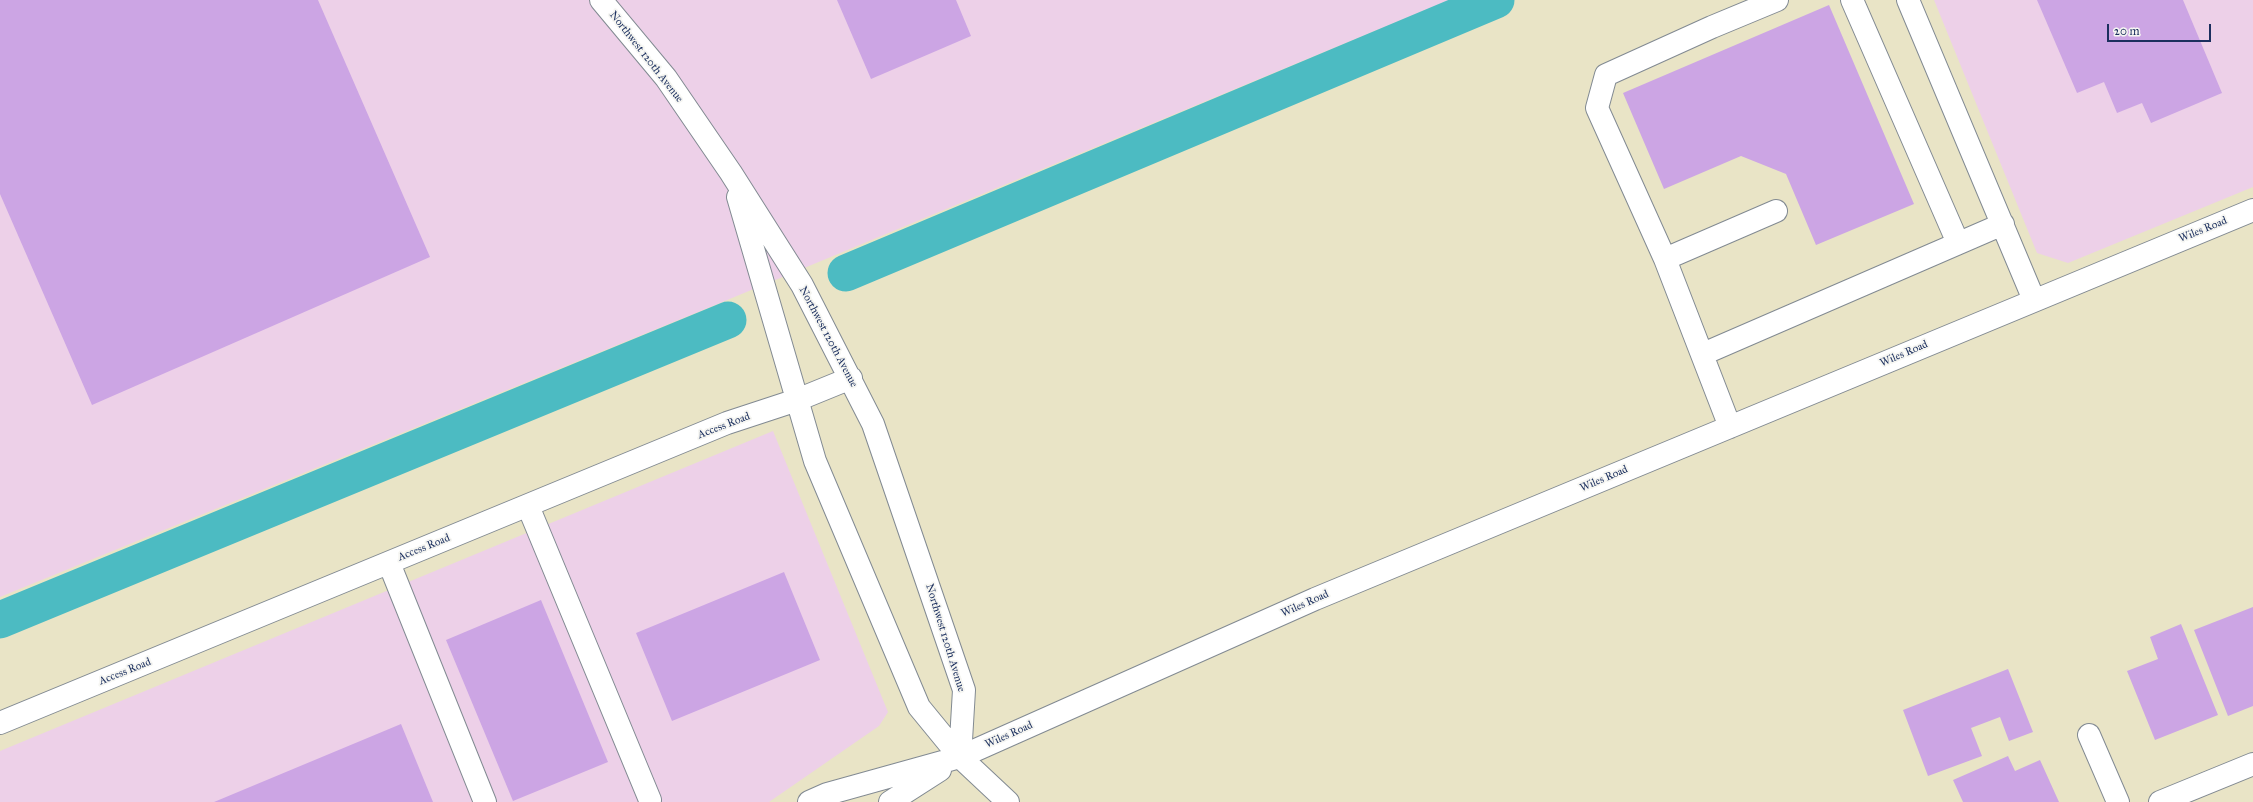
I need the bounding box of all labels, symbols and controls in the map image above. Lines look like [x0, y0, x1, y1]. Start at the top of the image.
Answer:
street label: Northwest 120th Avenue [606, 9, 686, 105]
scale bar [2109, 16, 2213, 42]
text: 20 m [2114, 24, 2140, 38]
street label: Wiles Road [2177, 214, 2229, 246]
street label: Northwest 120th Avenue [796, 284, 860, 390]
street label: Wiles Road [1878, 338, 1930, 370]
street label: Access Road [696, 410, 752, 442]
street label: Wiles Road [1578, 463, 1630, 495]
street label: Access Road [396, 532, 452, 564]
street label: Northwest 120th Avenue [922, 582, 968, 694]
street label: Wiles Road [1279, 588, 1331, 620]
street label: Access Road [97, 656, 153, 688]
street label: Wiles Road [983, 719, 1035, 751]

